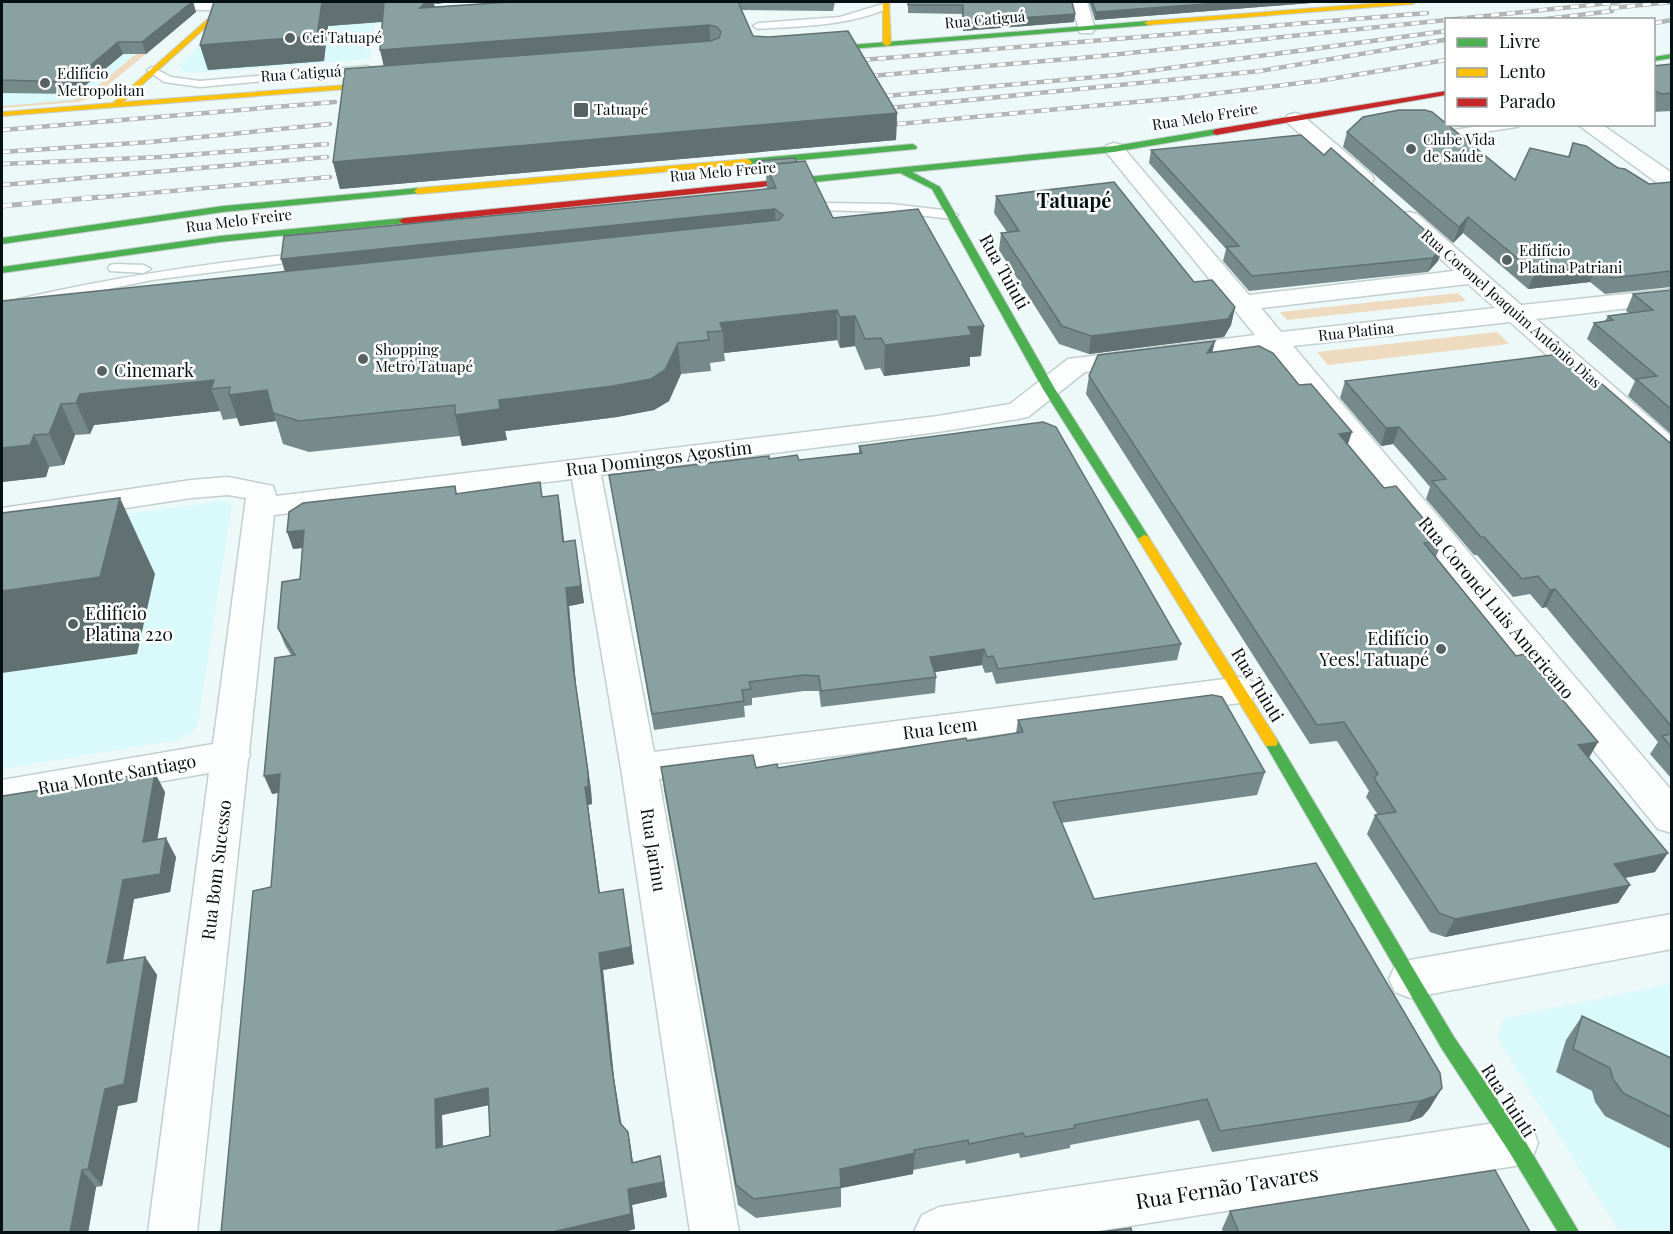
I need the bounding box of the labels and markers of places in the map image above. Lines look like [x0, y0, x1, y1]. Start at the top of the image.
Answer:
place label: Cei Tatuapé [302, 27, 382, 47]
marker: Cei Tatuapé [283, 31, 297, 45]
place label: Edifício Metropolitan [57, 63, 145, 100]
marker: Edifício Metropolitan [38, 76, 52, 90]
place label: Tatuapé [594, 99, 648, 119]
marker: Tatuapé [572, 101, 590, 119]
place label: Clube Vida de Saúde [1423, 129, 1496, 166]
marker: Clube Vida de Saúde [1404, 142, 1418, 156]
place label: Edifício Platina Patriani [1519, 240, 1623, 277]
marker: Edifício Platina Patriani [1500, 253, 1514, 267]
place label: Shopping Metrô Tatuapé [375, 339, 473, 376]
marker: Shopping Metrô Tatuapé [356, 352, 370, 366]
place label: Cinemark [114, 358, 194, 382]
marker: Cinemark [95, 364, 109, 378]
place label: Edifício Platina 220 [85, 601, 173, 646]
marker: Edifício Platina 220 [66, 617, 80, 631]
place label: Edifício Yees! Tatuapé [1318, 626, 1429, 671]
marker: Edifício Yees! Tatuapé [1434, 642, 1448, 656]

